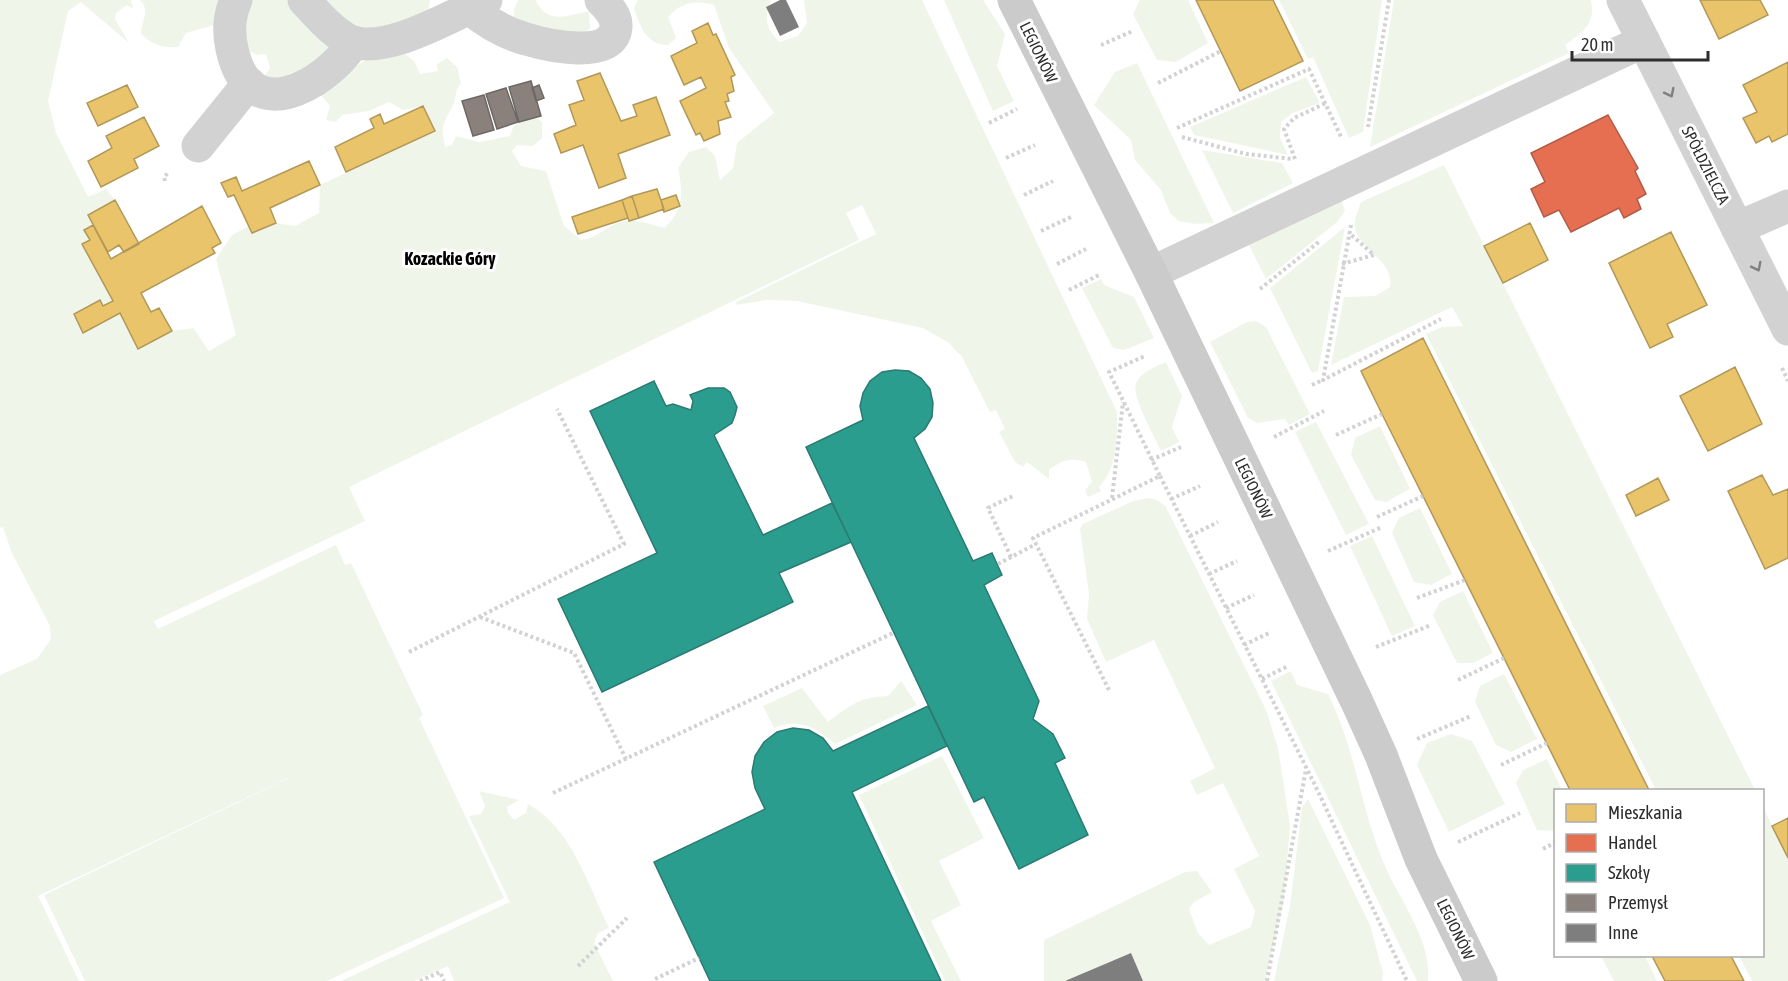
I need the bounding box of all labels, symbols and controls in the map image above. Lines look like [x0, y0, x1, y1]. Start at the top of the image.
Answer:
street label: LEGIONÓW [1017, 19, 1062, 86]
scale bar [1572, 24, 1708, 62]
text: 20 m [1581, 34, 1613, 55]
one-way arrow [1663, 87, 1674, 97]
street label: SPÓŁDZIELCZA [1679, 123, 1733, 207]
district label: Kozackie Góry [404, 248, 496, 269]
one-way arrow [1750, 261, 1761, 272]
street label: LEGIONÓW [1232, 455, 1277, 522]
legend [1554, 789, 1764, 957]
text: Mieszkania [1608, 802, 1683, 823]
text: Handel [1608, 832, 1657, 853]
text: Szkoły [1608, 862, 1650, 883]
text: Przemysł [1608, 892, 1668, 913]
street label: LEGIONÓW [1434, 896, 1479, 963]
text: Inne [1608, 922, 1638, 943]

